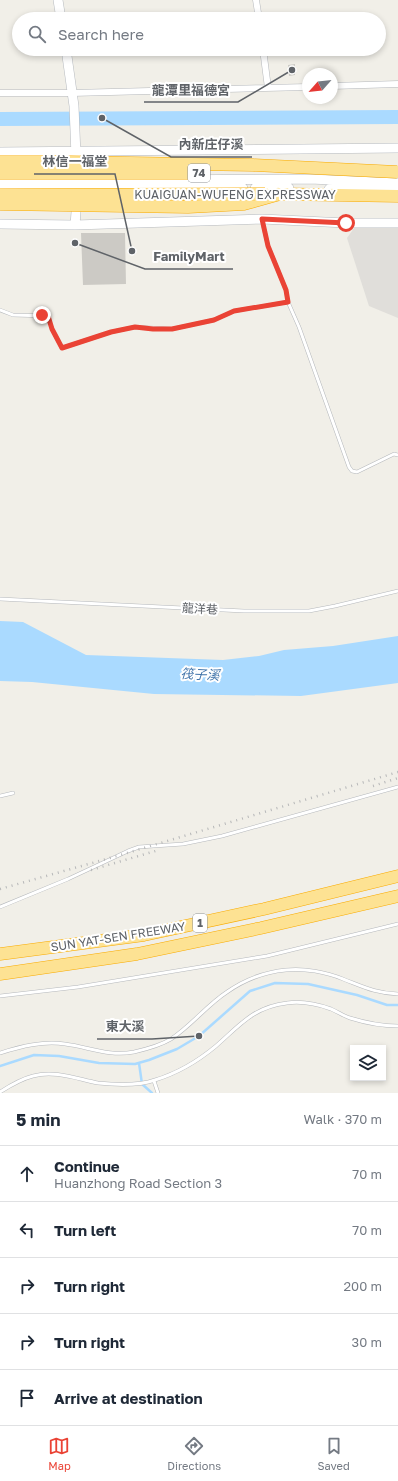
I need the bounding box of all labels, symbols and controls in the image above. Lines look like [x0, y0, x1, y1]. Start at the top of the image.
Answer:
search box [12, 12, 386, 56]
icon: search [26, 23, 48, 45]
text: Search here [58, 25, 144, 43]
north arrow [302, 68, 338, 104]
callout: 龍潭里福德宮 [144, 77, 238, 102]
text: 龍潭里福德宮 [152, 82, 230, 98]
callout: 內新庄仔溪 [171, 132, 252, 157]
text: 內新庄仔溪 [178, 136, 244, 152]
callout: 林信一福堂 [34, 149, 115, 174]
text: 林信一福堂 [42, 153, 108, 169]
road number: 74 [188, 164, 210, 182]
street label: KUAIGUAN-WUFENG EXPRESSWAY [134, 187, 336, 202]
route start [337, 214, 355, 232]
callout: FamilyMart [145, 244, 233, 269]
text: FamilyMart [153, 248, 225, 264]
route end [33, 306, 51, 324]
street label: 龍洋巷 [182, 600, 218, 617]
water label: 筏子溪 [180, 665, 222, 683]
road number: 1 [193, 914, 207, 932]
street label: SUN YAT-SEN FREEWAY [50, 918, 187, 955]
callout: 東大溪 [97, 1014, 152, 1039]
text: 東大溪 [105, 1018, 145, 1034]
map controls [350, 1045, 386, 1081]
button: layers [350, 1045, 386, 1081]
text: 5 min [16, 1109, 60, 1130]
text: Walk · 370 m [303, 1111, 382, 1127]
text: Continue [54, 1157, 120, 1175]
icon: ahead [16, 1163, 38, 1185]
text: 70 m [352, 1166, 382, 1182]
text: Huanzhong Road Section 3 [54, 1175, 222, 1191]
icon: left [16, 1219, 38, 1241]
text: Turn left [54, 1221, 116, 1239]
text: 70 m [352, 1222, 382, 1238]
icon: right [16, 1275, 38, 1297]
text: Turn right [54, 1277, 125, 1295]
text: 200 m [344, 1278, 382, 1294]
icon: right [16, 1331, 38, 1353]
text: Turn right [54, 1333, 125, 1351]
text: 30 m [352, 1334, 382, 1350]
icon: arrive [16, 1387, 38, 1409]
text: Arrive at destination [54, 1389, 203, 1407]
tab: Map [48, 1435, 71, 1472]
tab: Directions [167, 1435, 221, 1472]
tab: Saved [318, 1435, 350, 1472]

